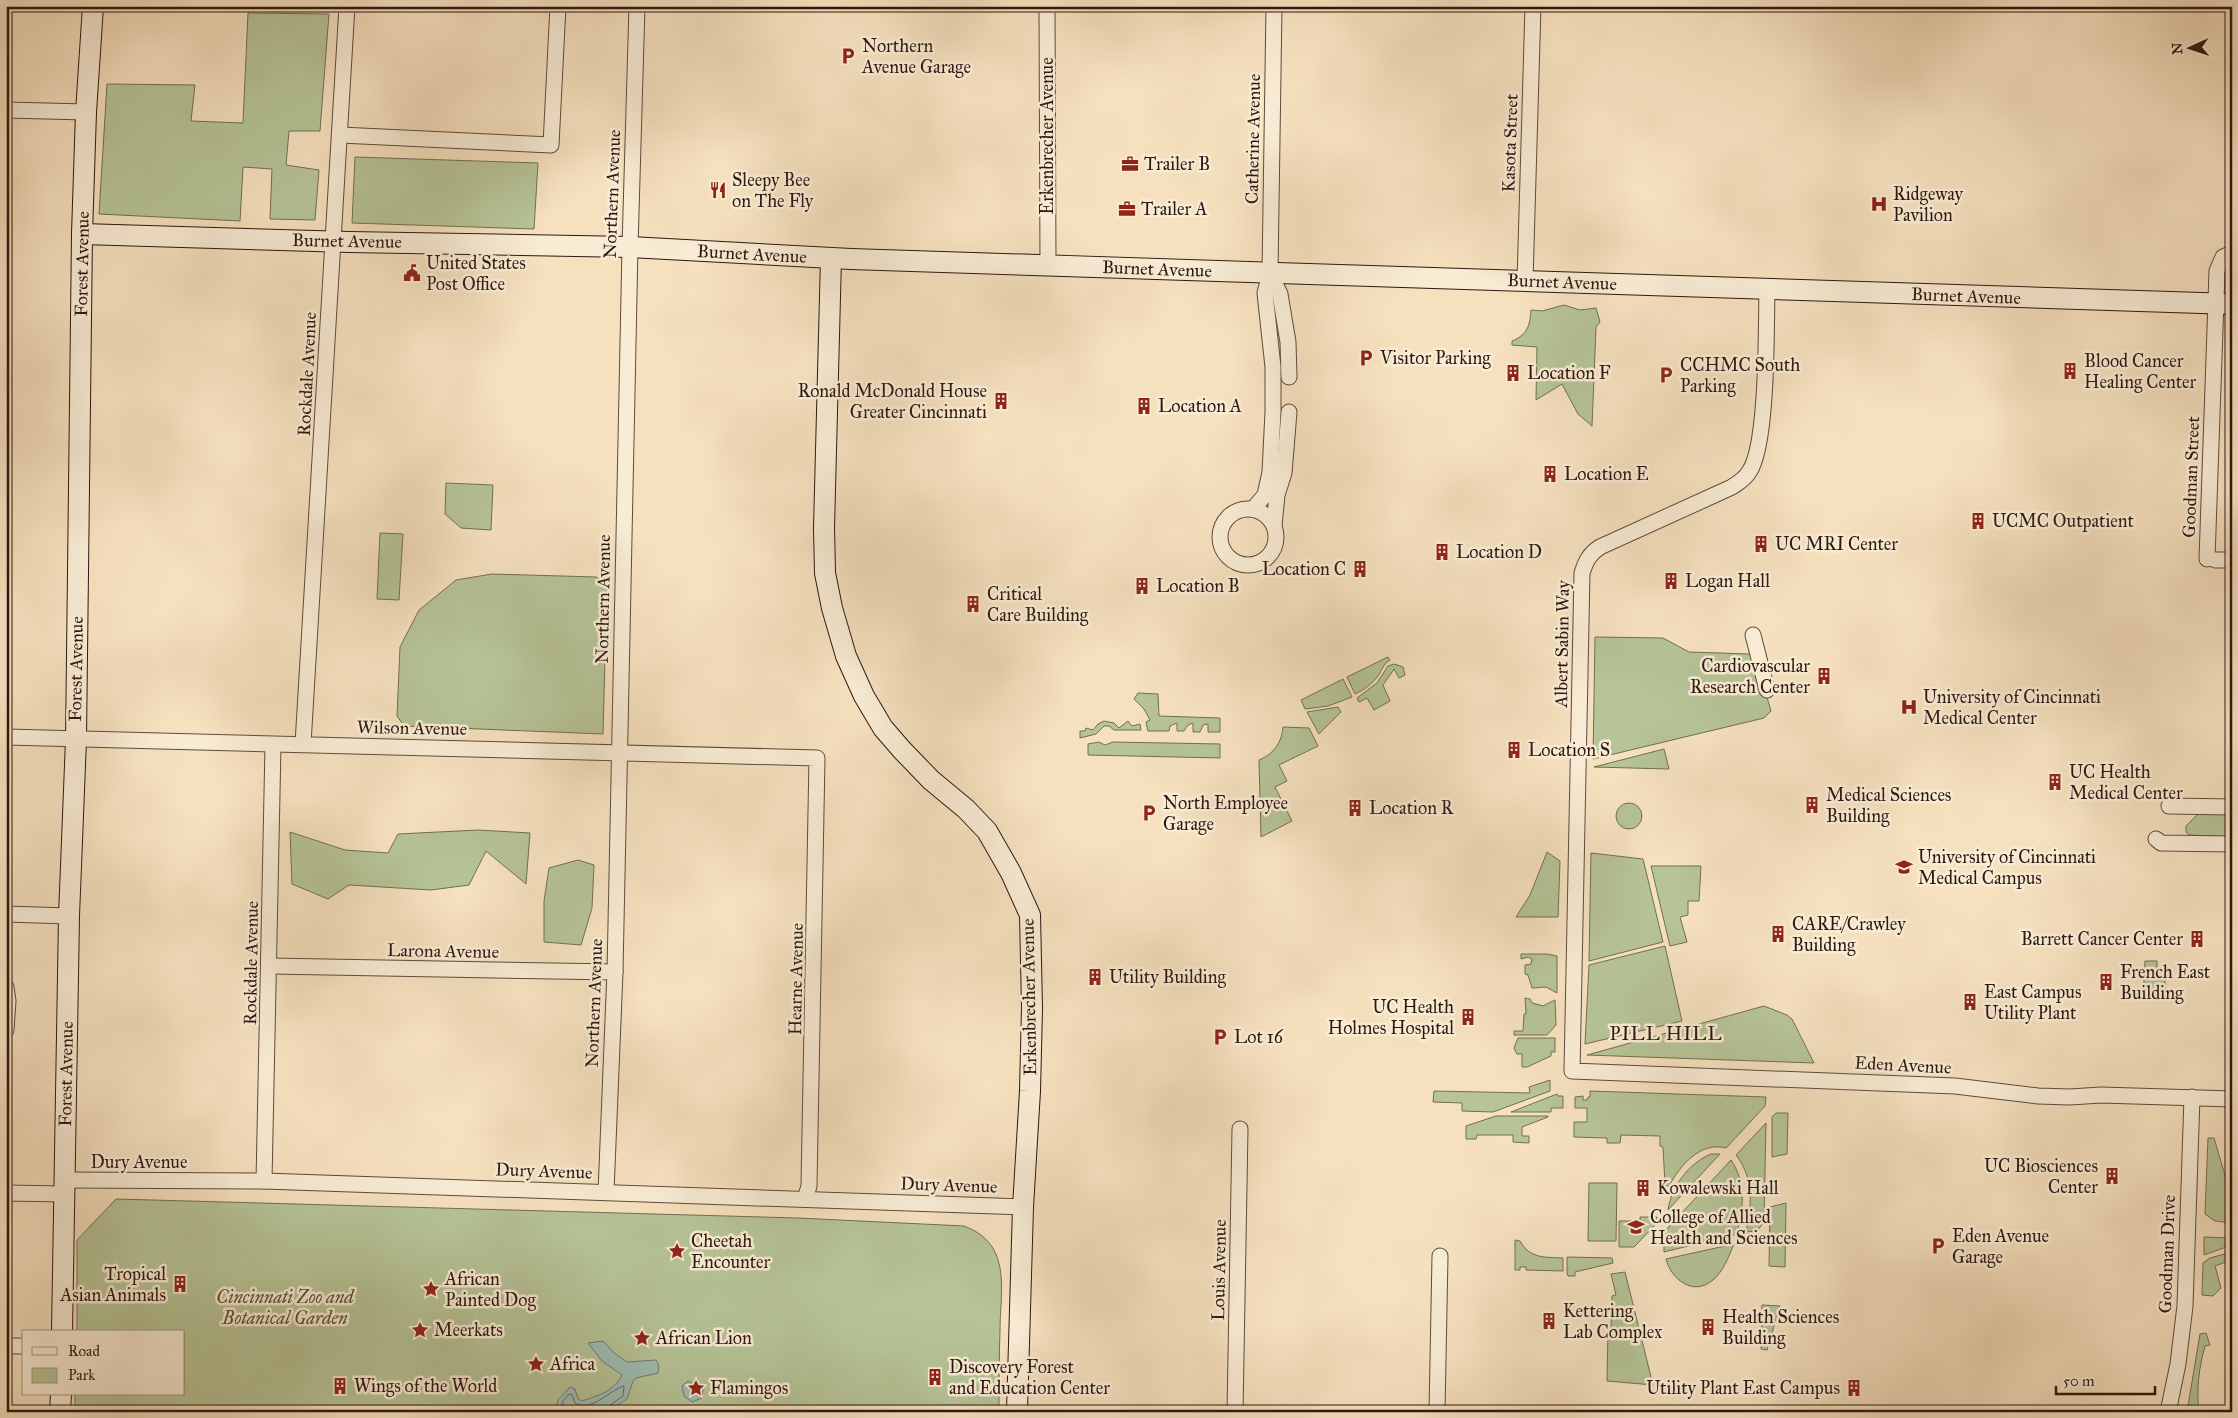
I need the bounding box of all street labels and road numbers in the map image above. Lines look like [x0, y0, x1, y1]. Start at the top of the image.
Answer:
street label: Erkenbrecher Avenue [1036, 57, 1058, 215]
street label: Catherine Avenue [1241, 74, 1265, 204]
street label: Kasota Street [1497, 93, 1523, 193]
street label: Northern Avenue [599, 129, 625, 259]
street label: Forest Avenue [70, 211, 94, 317]
street label: Burnet Avenue [292, 229, 402, 253]
street label: Burnet Avenue [697, 240, 807, 268]
street label: Burnet Avenue [1102, 256, 1212, 282]
street label: Burnet Avenue [1507, 269, 1617, 295]
street label: Burnet Avenue [1911, 283, 2021, 309]
street label: Rockdale Avenue [293, 311, 321, 437]
street label: Goodman Street [2178, 415, 2204, 538]
street label: Northern Avenue [591, 534, 615, 664]
street label: Albert Sabin Way [1550, 580, 1574, 709]
street label: Forest Avenue [64, 616, 88, 722]
street label: Wilson Avenue [357, 716, 467, 740]
street label: Rockdale Avenue [239, 901, 263, 1025]
street label: Erkenbrecher Avenue [1017, 918, 1041, 1076]
street label: Hearne Avenue [784, 923, 808, 1035]
street label: Northern Avenue [581, 938, 607, 1068]
street label: Larona Avenue [387, 939, 499, 963]
street label: Forest Avenue [54, 1021, 78, 1127]
street label: Eden Avenue [1854, 1051, 1952, 1079]
street label: Dury Avenue [91, 1151, 187, 1173]
street label: Dury Avenue [495, 1158, 593, 1184]
street label: Dury Avenue [900, 1172, 998, 1198]
street label: Goodman Drive [2154, 1194, 2180, 1314]
street label: Louis Avenue [1207, 1219, 1231, 1321]

